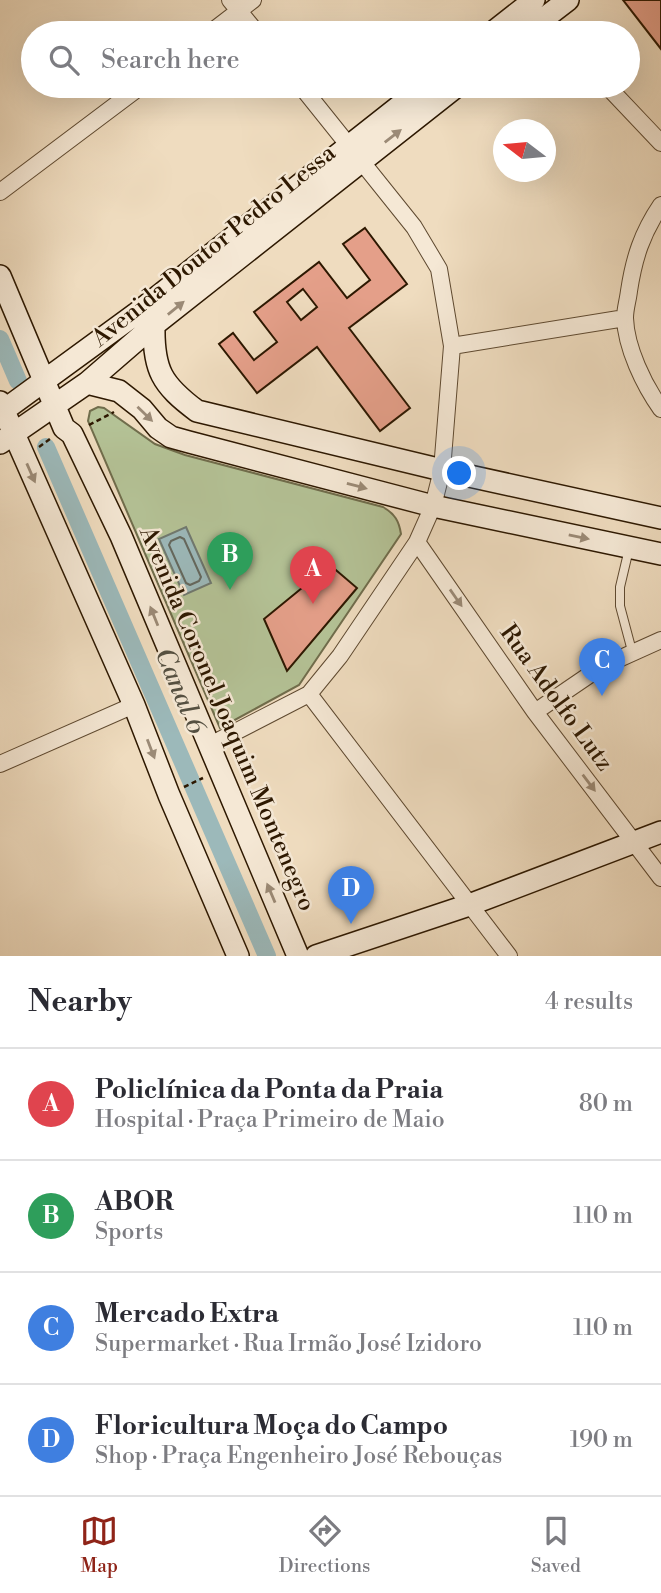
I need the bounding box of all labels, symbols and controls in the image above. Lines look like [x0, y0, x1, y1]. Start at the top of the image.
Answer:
search box [21, 21, 640, 98]
icon: search [45, 41, 83, 79]
text: Search here [101, 44, 240, 76]
north arrow [493, 119, 556, 182]
one-way arrow [383, 128, 401, 143]
street label: Avenida Doutor Pedro Lessa [85, 138, 343, 354]
one-way arrow [167, 301, 185, 315]
one-way arrow [136, 406, 154, 422]
your location [442, 456, 476, 490]
one-way arrow [25, 463, 37, 483]
one-way arrow [346, 481, 368, 492]
street label: Avenida Coronel Joaquim Montenegro [133, 523, 321, 915]
one-way arrow [568, 531, 590, 542]
pin: B [207, 532, 253, 590]
pin: A [290, 546, 336, 604]
one-way arrow [449, 589, 463, 607]
one-way arrow [149, 605, 160, 626]
street label: Rua Adolfo Lutz [493, 619, 619, 777]
pin: C [579, 638, 625, 696]
water label: Canal 6 [148, 643, 213, 739]
one-way arrow [145, 739, 156, 760]
one-way arrow [581, 773, 596, 791]
pin: D [328, 866, 374, 924]
one-way arrow [265, 883, 276, 904]
text: Nearby [28, 983, 132, 1021]
text: 4 results [545, 988, 633, 1016]
text: Policlínica da Ponta da Praia [95, 1074, 443, 1106]
text: A [43, 1090, 59, 1118]
text: 80 m [579, 1090, 633, 1118]
text: Hospital · Praça Primeiro de Maio [95, 1106, 445, 1134]
text: ABOR [95, 1186, 174, 1218]
text: B [42, 1202, 60, 1230]
text: 110 m [573, 1202, 633, 1230]
text: Sports [95, 1218, 163, 1246]
text: Mercado Extra [95, 1298, 279, 1330]
text: C [43, 1314, 59, 1342]
text: 110 m [573, 1314, 633, 1342]
text: Supermarket · Rua Irmão José Izidoro [95, 1330, 482, 1358]
text: Floricultura Moça do Campo [95, 1410, 448, 1442]
text: D [42, 1426, 60, 1454]
text: 190 m [570, 1426, 633, 1454]
text: Shop · Praça Engenheiro José Rebouças [95, 1442, 502, 1470]
tab: Map [80, 1512, 118, 1578]
tab: Directions [279, 1512, 370, 1578]
tab: Saved [531, 1512, 581, 1578]

